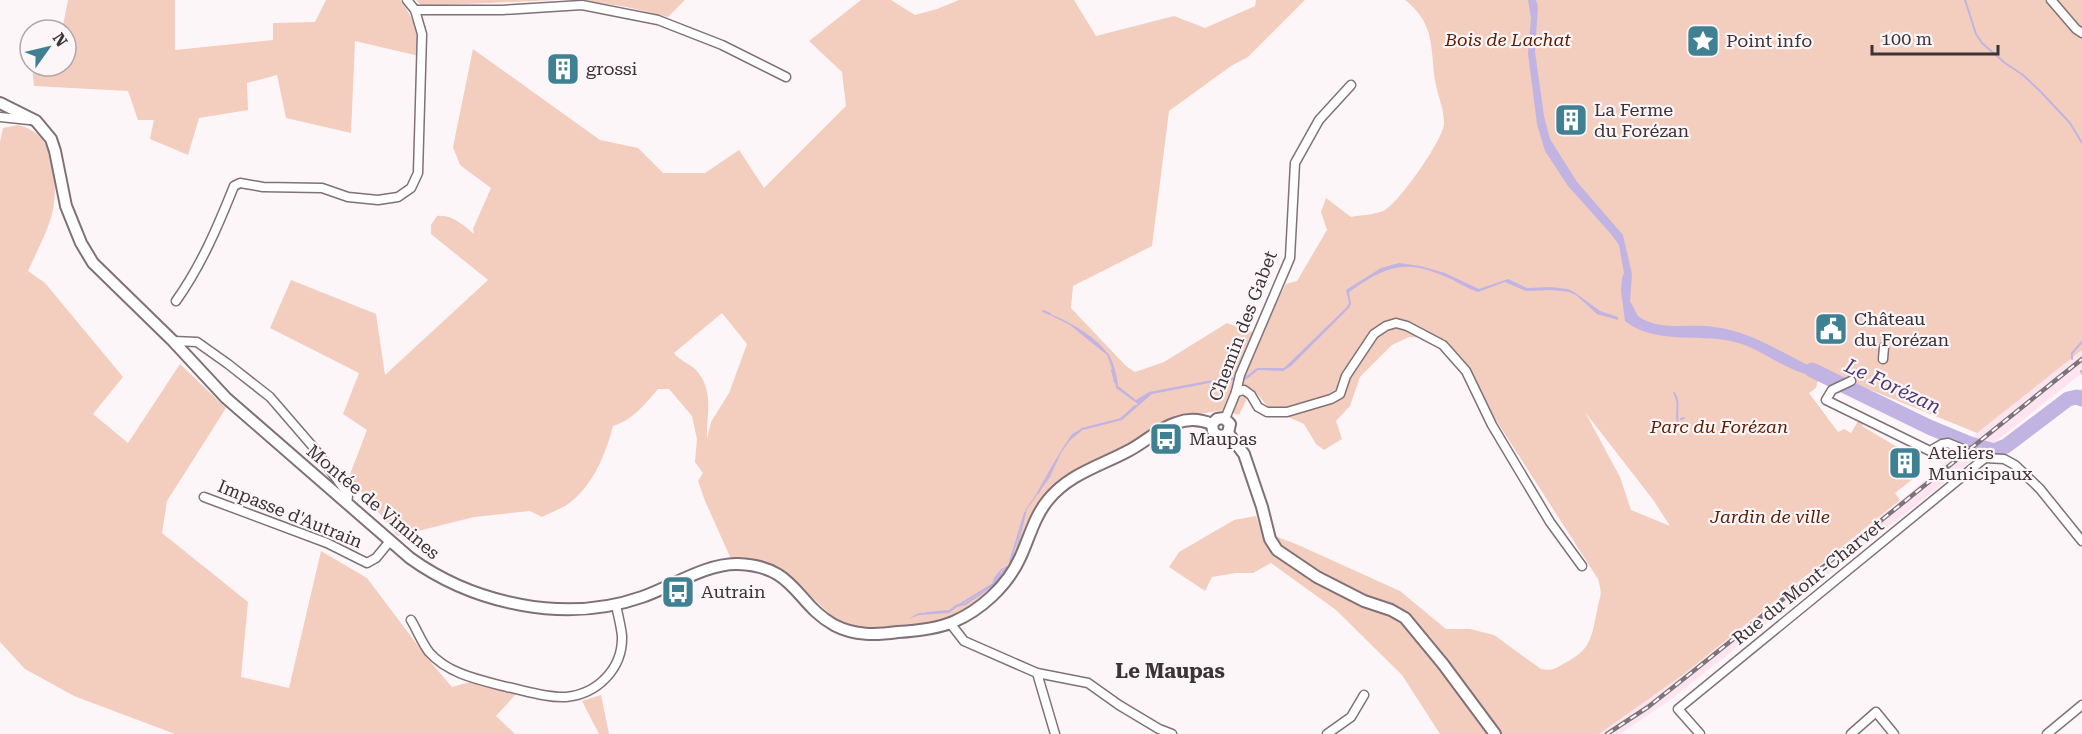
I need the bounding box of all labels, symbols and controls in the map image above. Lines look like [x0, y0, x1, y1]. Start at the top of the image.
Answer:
north arrow [18, 18, 78, 78]
scale bar [1872, 18, 1998, 56]
place icon: Point info [1685, 23, 1721, 59]
text: 100 m [1881, 28, 1932, 49]
text: N [49, 29, 71, 50]
park label: Bois de Lachat [1444, 29, 1571, 50]
place label: Point info [1726, 30, 1812, 51]
building icon: grossi [545, 51, 581, 87]
place label: grossi [586, 58, 638, 79]
place label: La Ferme du Forézan [1594, 99, 1690, 141]
building icon: La Ferme du Forézan [1553, 102, 1589, 138]
street label: Chemin des Gabet [1204, 247, 1281, 404]
place label: Château du Forézan [1854, 308, 1950, 350]
public building icon: Château du Forézan [1813, 311, 1849, 347]
water label: Le Forézan [1840, 353, 1945, 419]
park label: Parc du Forézan [1649, 416, 1788, 437]
bus stop icon: Maupas [1148, 421, 1184, 457]
place label: Maupas [1189, 428, 1257, 449]
street label: Montée de Vimines [303, 440, 444, 563]
place label: Ateliers Municipaux [1928, 442, 2033, 484]
building icon: Ateliers Municipaux [1887, 445, 1923, 481]
street label: Impasse d'Autrain [215, 475, 366, 552]
park label: Jardin de ville [1709, 506, 1830, 527]
street label: Rue du Mont-Charvet [1728, 514, 1888, 649]
bus stop icon: Autrain [660, 574, 696, 610]
place label: Autrain [701, 581, 766, 602]
district label: Le Maupas [1115, 659, 1225, 683]

